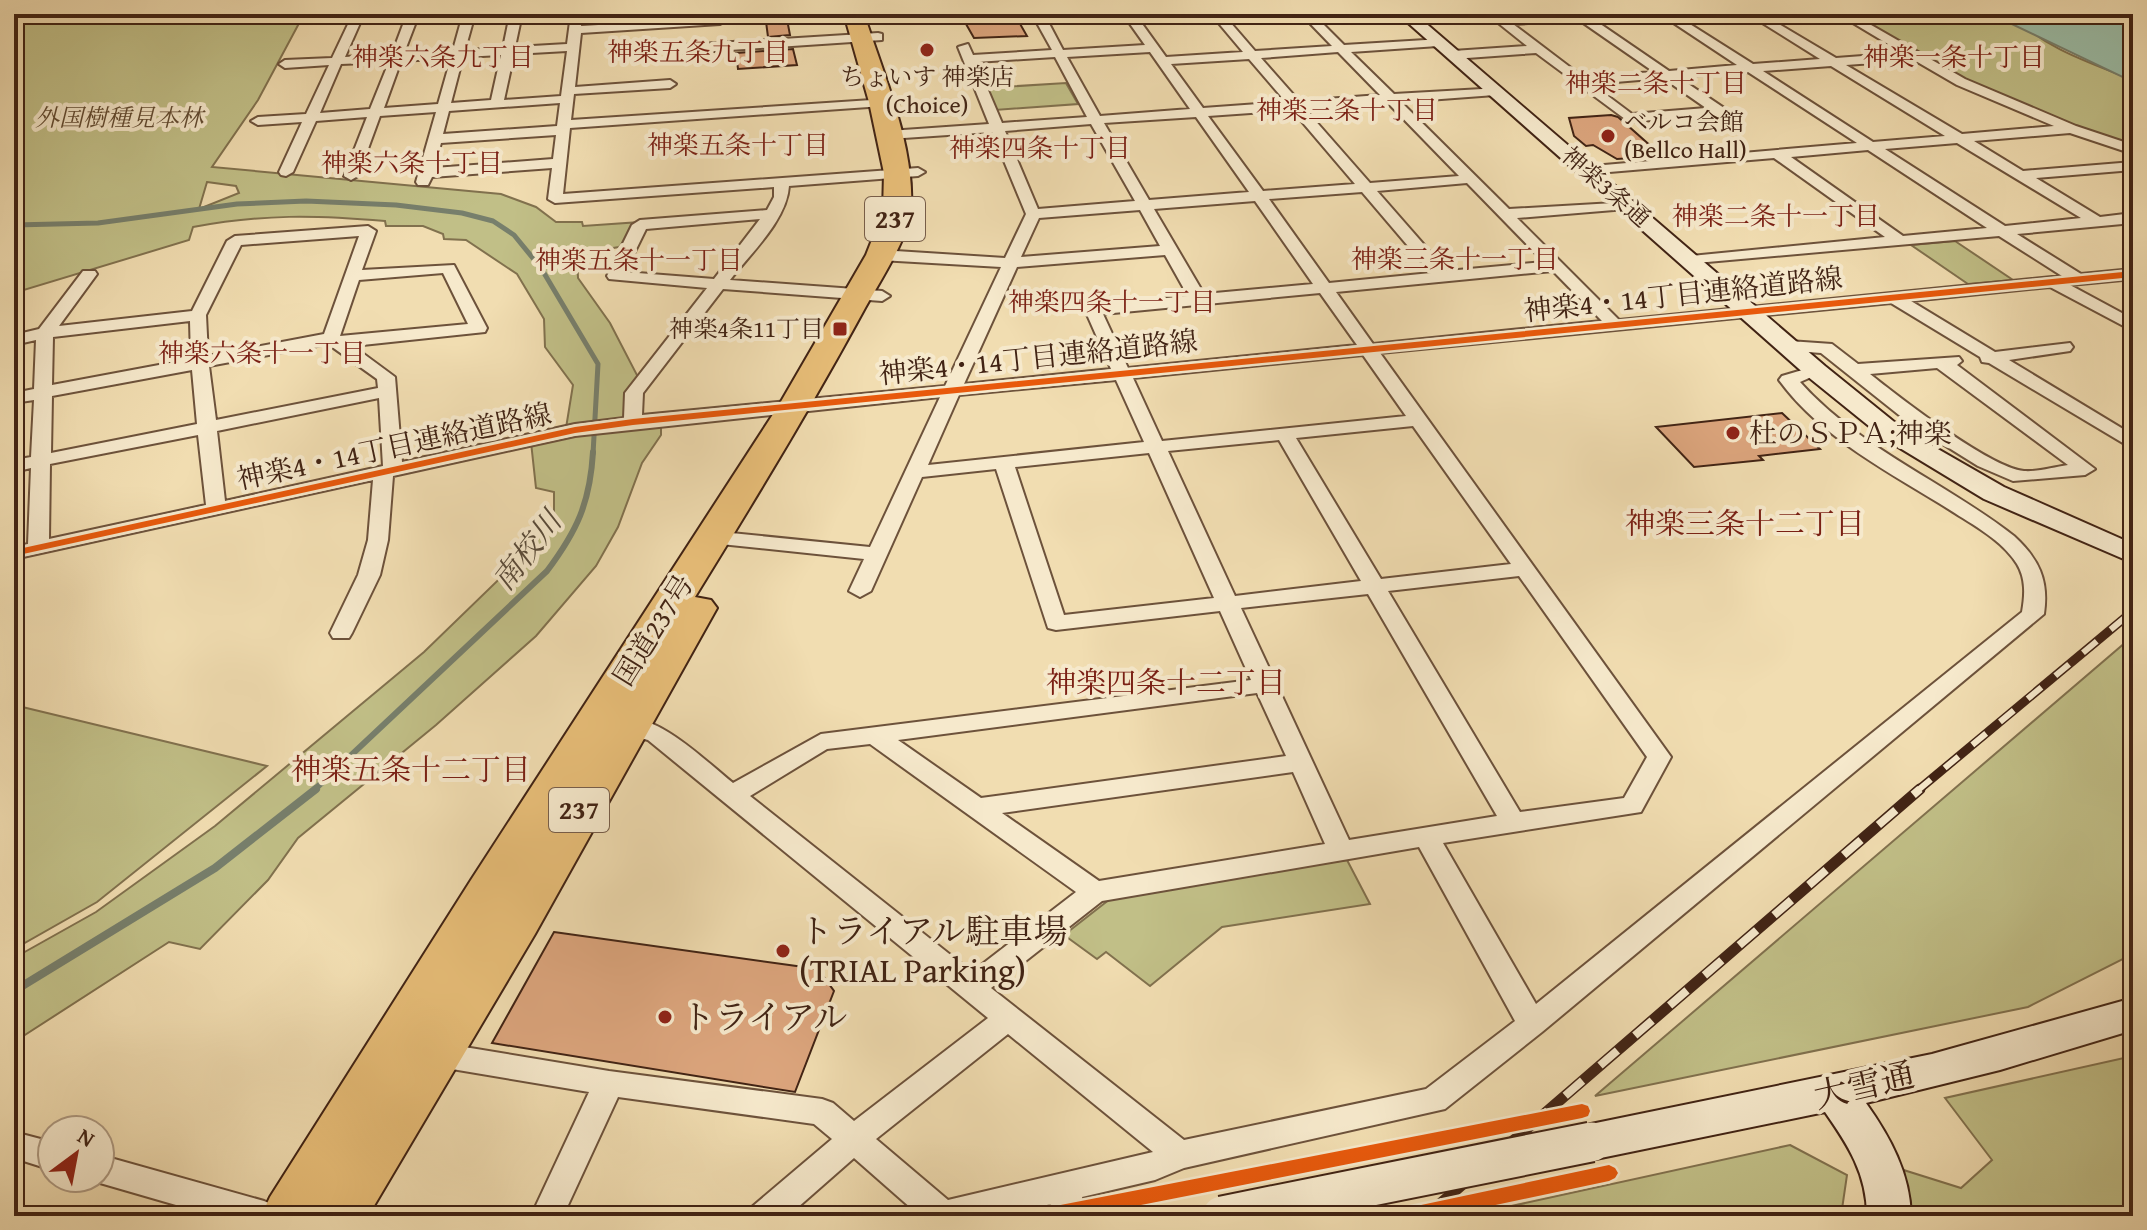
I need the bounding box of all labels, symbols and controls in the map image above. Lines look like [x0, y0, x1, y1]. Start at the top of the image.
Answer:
district label: 神楽五条九丁目 [607, 32, 789, 71]
district label: 神楽六条九丁目 [352, 37, 534, 76]
district label: 神楽一条十丁目 [1863, 37, 2045, 76]
marker: ちょいす 神楽店 (Choice) [918, 41, 936, 59]
place label: ちょいす 神楽店 (Choice) [840, 59, 1014, 122]
district label: 神楽二条十丁目 [1565, 63, 1747, 102]
district label: 神楽三条十丁目 [1256, 90, 1438, 129]
park label: 外国樹種見本林 [35, 100, 206, 135]
place label: ベルコ会館 (Bellco Hall) [1624, 104, 1747, 167]
district label: 神楽五条十丁目 [647, 125, 829, 164]
marker: ベルコ会館 (Bellco Hall) [1599, 127, 1617, 145]
district label: 神楽四条十丁目 [949, 128, 1131, 167]
street label: 神楽3条通 [1554, 138, 1658, 235]
district label: 神楽六条十丁目 [321, 143, 503, 182]
district label: 神楽二条十一丁目 [1672, 196, 1880, 235]
road number: 237 [865, 197, 925, 241]
district label: 神楽三条十一丁目 [1351, 239, 1559, 278]
district label: 神楽五条十一丁目 [535, 240, 743, 279]
street label: 神楽4・14丁目連絡道路線 [1521, 256, 1844, 331]
district label: 神楽四条十一丁目 [1008, 282, 1216, 321]
place label: 神楽4条11丁目 [669, 311, 824, 346]
street label: 神楽4・14丁目連絡道路線 [876, 319, 1199, 394]
marker: 神楽4条11丁目 [831, 320, 849, 338]
district label: 神楽六条十一丁目 [158, 333, 366, 372]
street label: 神楽4・14丁目連絡道路線 [233, 392, 555, 499]
place label: 杜のＳＰＡ;神楽 [1749, 412, 1952, 453]
marker: 杜のＳＰＡ;神楽 [1724, 424, 1742, 442]
water label: 南校川 [481, 499, 573, 599]
district label: 神楽三条十二丁目 [1625, 501, 1865, 545]
street label: 国道237号 [602, 566, 703, 693]
district label: 神楽四条十二丁目 [1046, 660, 1286, 704]
district label: 神楽五条十二丁目 [291, 747, 531, 791]
road number: 237 [549, 788, 609, 832]
place label: トライアル駐車場 (TRIAL Parking) [799, 906, 1068, 994]
marker: トライアル駐車場 (TRIAL Parking) [774, 942, 792, 960]
place label: トライアル [681, 992, 848, 1041]
marker: トライアル [656, 1008, 674, 1026]
street label: 大雪通 [1809, 1049, 1919, 1120]
north arrow [36, 1114, 116, 1194]
text: N [72, 1120, 102, 1155]

